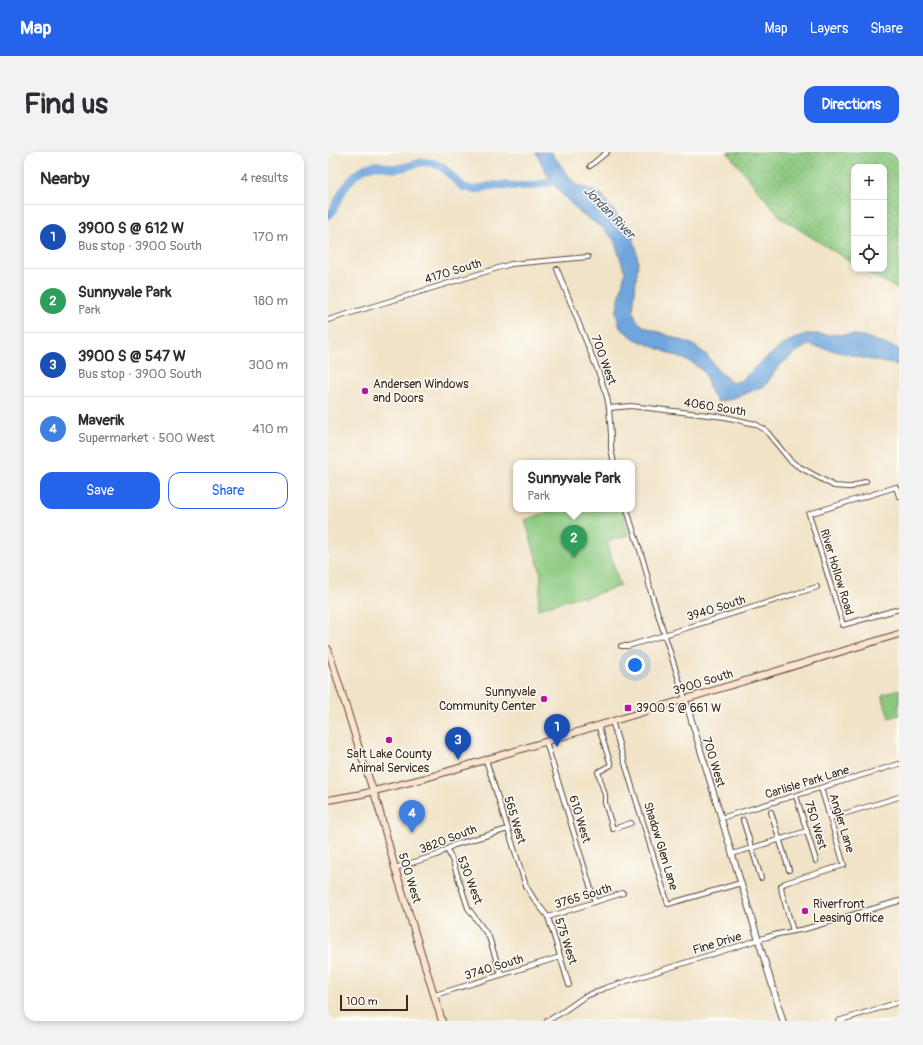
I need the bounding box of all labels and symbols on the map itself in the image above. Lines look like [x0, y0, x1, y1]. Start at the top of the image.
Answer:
water label: Jordan River [580, 183, 640, 244]
street label: 4170 South [423, 256, 484, 287]
street label: 700 West [588, 333, 619, 387]
place label: Andersen Windows and Doors [373, 377, 469, 406]
marker: Andersen Windows and Doors [360, 386, 370, 396]
street label: 4060 South [683, 395, 748, 420]
pin: 2 [561, 525, 587, 558]
street label: River Hollow Road [816, 527, 857, 617]
street label: 3940 South [685, 592, 748, 625]
your location [625, 655, 645, 675]
street label: 3900 South [671, 666, 735, 699]
place label: Sunnyvale Community Center [439, 685, 537, 714]
marker: Sunnyvale Community Center [539, 694, 549, 704]
place label: 3900 S @ 661 W [636, 701, 721, 716]
marker: 3900 S @ 661 W [623, 703, 633, 713]
pin: 1 [544, 714, 570, 747]
pin: 3 [445, 727, 471, 760]
marker: Salt Lake County Animal Services [384, 735, 394, 745]
street label: 700 West [699, 735, 728, 789]
place label: Salt Lake County Animal Services [346, 747, 432, 776]
street label: Carlisle Park Lane [763, 763, 851, 802]
street label: Angler Lane [825, 792, 858, 855]
street label: 610 West [565, 794, 594, 845]
street label: 565 West [500, 795, 529, 846]
street label: 750 West [801, 799, 830, 851]
pin: 4 [399, 800, 425, 833]
street label: Shadow Glen Lane [640, 800, 681, 892]
street label: 3820 South [417, 822, 479, 857]
street label: 500 West [395, 851, 424, 905]
street label: 530 West [454, 854, 486, 907]
street label: 3765 South [553, 881, 614, 912]
place label: Riverfront Leasing Office [813, 897, 884, 926]
marker: Riverfront Leasing Office [800, 906, 810, 916]
street label: 575 West [551, 916, 580, 967]
street label: Fine Drive [691, 929, 743, 958]
street label: 3740 South [463, 951, 526, 984]
scale bar [340, 993, 408, 1012]

